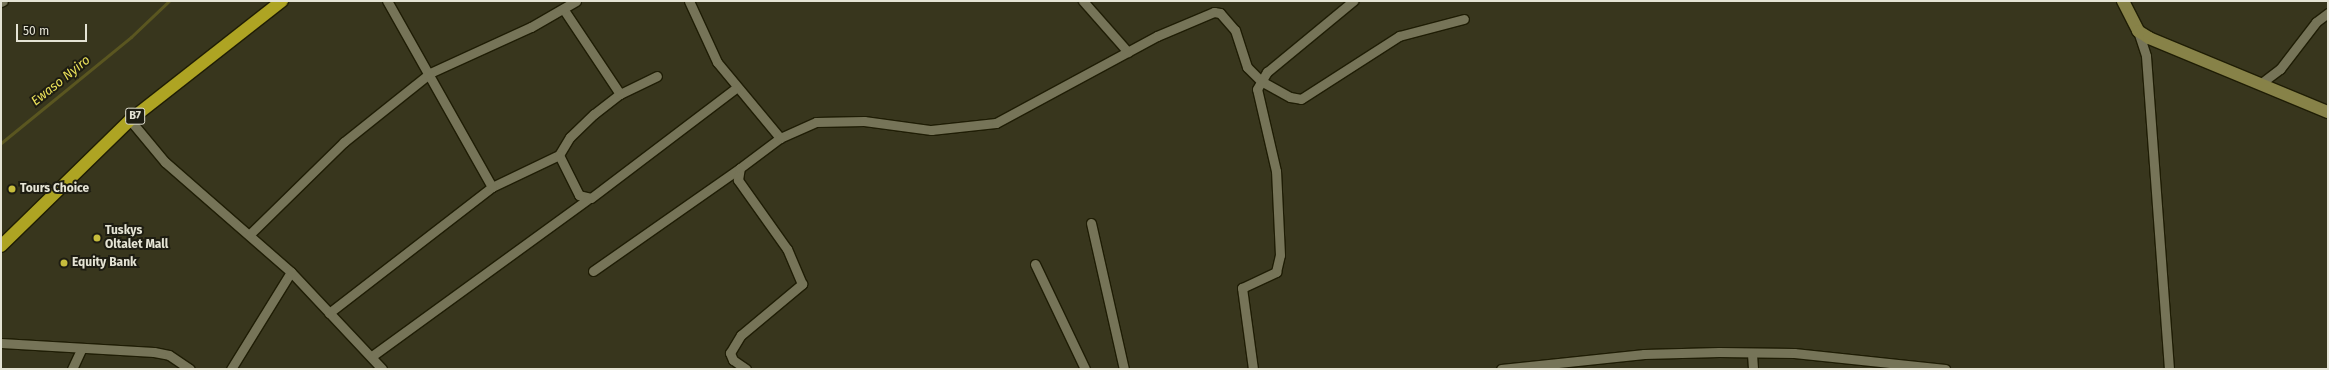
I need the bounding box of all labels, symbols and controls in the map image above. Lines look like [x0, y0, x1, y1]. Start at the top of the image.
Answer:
scale bar [18, 16, 89, 42]
text: 50 m [23, 24, 49, 38]
water label: Ewaso Nyiro [28, 53, 94, 109]
road number: B7 [125, 107, 145, 125]
place label: Tours Choice [20, 182, 89, 196]
marker: Tours Choice [7, 184, 17, 194]
place label: Tuskys Oltalet Mall [105, 224, 168, 252]
marker: Tuskys Oltalet Mall [92, 233, 102, 243]
place label: Equity Bank [72, 256, 137, 270]
marker: Equity Bank [59, 258, 69, 268]

